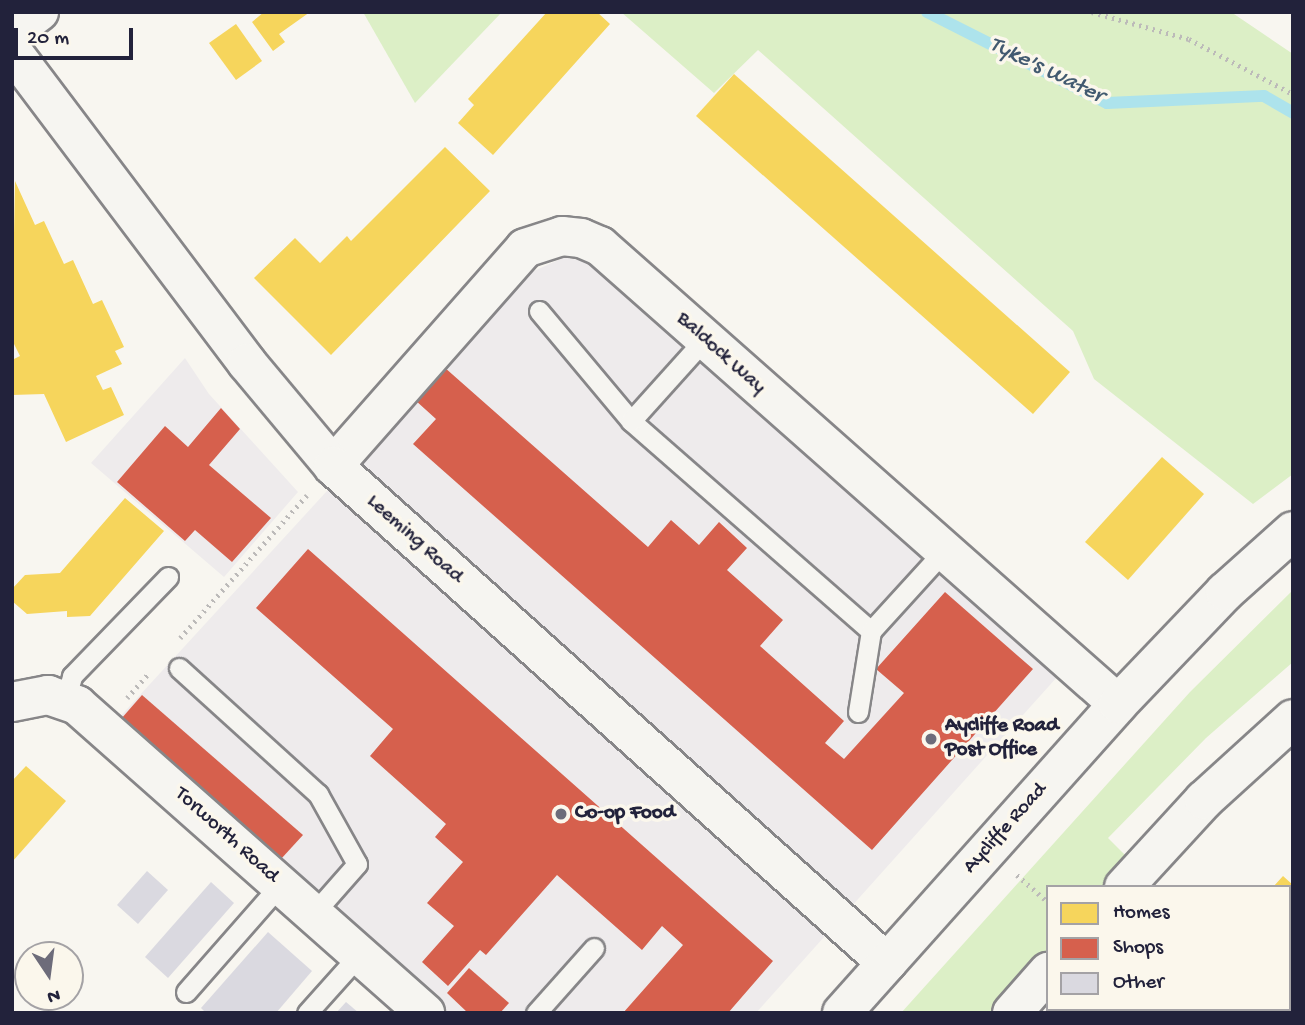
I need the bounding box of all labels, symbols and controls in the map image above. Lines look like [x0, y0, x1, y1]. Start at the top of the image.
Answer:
scale bar [18, 14, 136, 58]
text: 20 m [27, 27, 69, 52]
water label: Tyke's Water [984, 31, 1108, 111]
street label: Baldock Way [670, 307, 770, 401]
street label: Leeming Road [360, 490, 468, 590]
place label: Aycliffe Road Post Office [945, 714, 1059, 764]
marker: Aycliffe Road Post Office [923, 731, 939, 747]
street label: Aycliffe Road [959, 778, 1053, 880]
street label: Torworth Road [169, 783, 283, 889]
place label: Co-op Food [575, 801, 675, 827]
marker: Co-op Food [553, 806, 569, 822]
legend [1046, 885, 1291, 1011]
text: Homes [1113, 901, 1169, 926]
text: Shops [1113, 936, 1163, 961]
north arrow [14, 941, 84, 1011]
text: Other [1113, 971, 1164, 996]
text: N [45, 982, 62, 1008]

